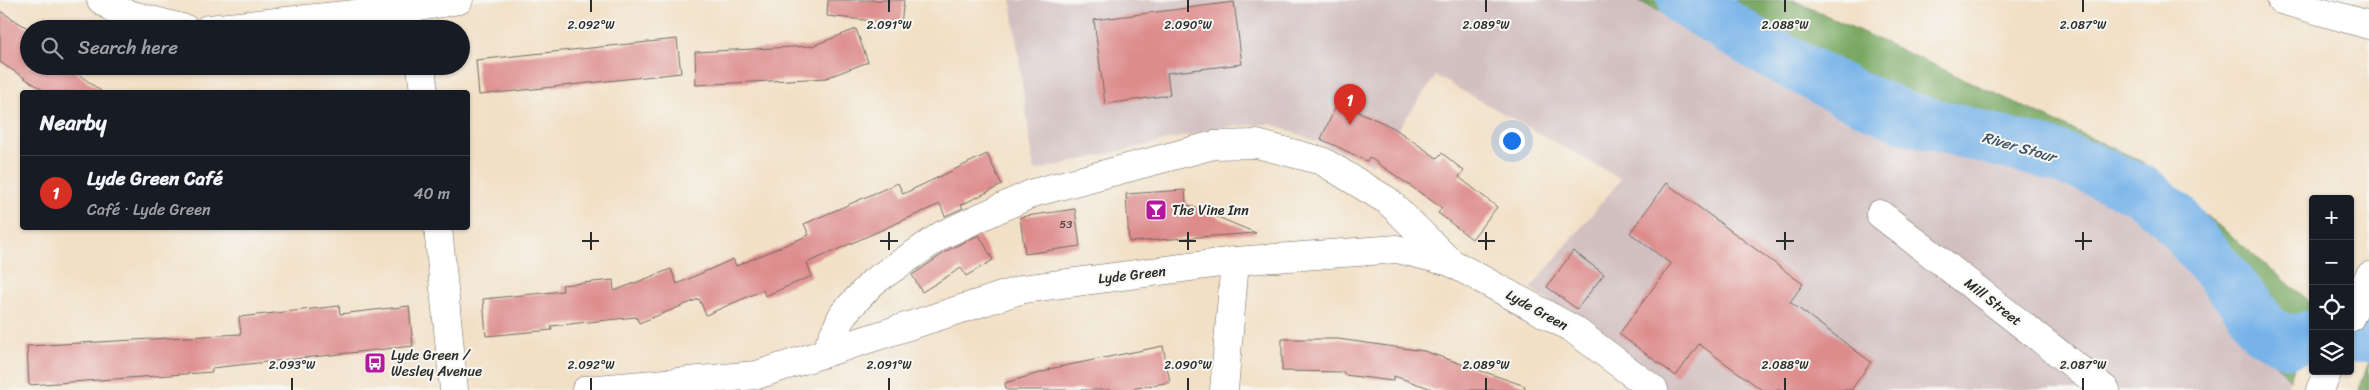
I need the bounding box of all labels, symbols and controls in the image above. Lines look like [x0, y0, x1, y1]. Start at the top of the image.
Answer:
text: 2.092°W [568, 14, 615, 36]
text: 2.091°W [866, 14, 912, 36]
text: 2.090°W [1164, 14, 1212, 36]
text: 2.089°W [1462, 14, 1510, 36]
text: 2.088°W [1762, 14, 1809, 36]
text: 2.087°W [2060, 14, 2107, 36]
search box [20, 20, 470, 75]
text: Search here [78, 31, 178, 64]
icon: search [38, 34, 66, 62]
pin: 1 [1334, 84, 1366, 125]
text: Nearby [40, 104, 106, 142]
water label: River Stour [1979, 124, 2061, 171]
your location [1499, 128, 1525, 154]
text: Lyde Green Café [87, 162, 223, 195]
text: 1 [53, 179, 59, 208]
text: 40 m [413, 179, 450, 208]
text: Café · Lyde Green [87, 195, 211, 224]
map controls [2309, 195, 2354, 375]
button: + [2309, 195, 2354, 240]
bar icon: The Vine Inn [1144, 198, 1168, 222]
place label: The Vine Inn [1172, 198, 1249, 223]
house number: 53 [1060, 215, 1072, 234]
button: − [2309, 240, 2354, 285]
street label: Lyde Green [1097, 258, 1168, 292]
street label: Mill Street [1959, 271, 2027, 333]
street label: Lyde Green [1501, 283, 1573, 338]
button: locate [2309, 285, 2354, 330]
button: layers [2309, 330, 2354, 375]
place label: Lyde Green / Wesley Avenue [391, 343, 482, 384]
bus stop icon: Lyde Green / Wesley Avenue [363, 351, 387, 375]
text: 2.093°W [269, 354, 316, 376]
text: 2.092°W [568, 354, 615, 376]
text: 2.091°W [866, 354, 912, 376]
text: 2.090°W [1164, 354, 1212, 376]
text: 2.089°W [1462, 354, 1510, 376]
text: 2.088°W [1762, 354, 1809, 376]
text: 2.087°W [2060, 354, 2107, 376]

